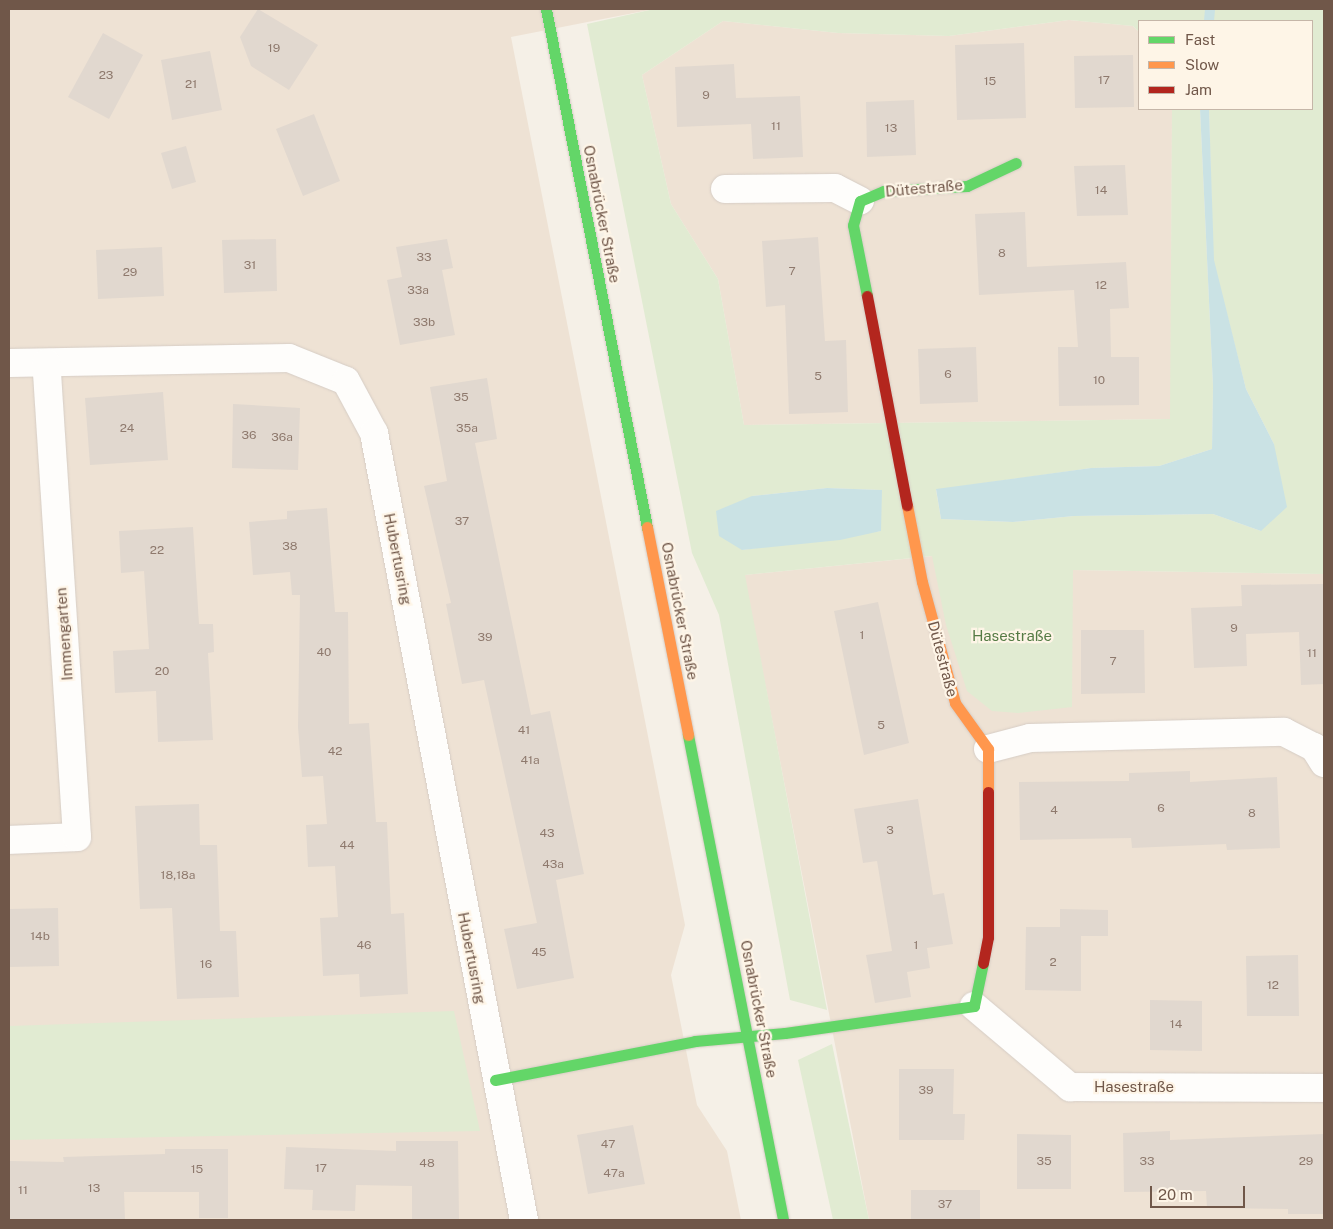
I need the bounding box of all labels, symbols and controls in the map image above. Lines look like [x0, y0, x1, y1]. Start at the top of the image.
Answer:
legend [1138, 20, 1313, 110]
text: Fast [1185, 31, 1215, 48]
house number: 19 [268, 42, 280, 56]
text: Slow [1185, 56, 1219, 73]
house number: 23 [99, 69, 113, 83]
house number: 17 [1098, 74, 1110, 88]
house number: 15 [984, 75, 996, 89]
house number: 21 [185, 78, 197, 92]
text: Jam [1185, 81, 1212, 98]
house number: 9 [702, 89, 710, 103]
house number: 11 [771, 120, 781, 134]
house number: 13 [885, 122, 897, 136]
street label: Osnabrücker Straße [580, 144, 624, 284]
street label: Dütestraße [885, 176, 963, 200]
house number: 14 [1095, 184, 1107, 198]
house number: 8 [998, 247, 1006, 261]
house number: 33 [416, 251, 432, 265]
house number: 31 [244, 259, 256, 273]
house number: 7 [788, 265, 796, 279]
house number: 29 [123, 266, 137, 280]
house number: 12 [1095, 279, 1107, 293]
house number: 33a [407, 284, 429, 298]
house number: 33b [413, 316, 435, 330]
house number: 6 [944, 368, 952, 382]
house number: 5 [814, 370, 822, 384]
house number: 10 [1093, 374, 1105, 388]
house number: 35 [453, 391, 469, 405]
house number: 24 [120, 422, 134, 436]
house number: 35a [456, 422, 478, 436]
house number: 36 [242, 429, 256, 443]
house number: 36a [271, 431, 293, 445]
street label: Hubertusring [380, 512, 416, 606]
house number: 37 [455, 515, 469, 529]
house number: 38 [282, 540, 298, 554]
street label: Osnabrücker Straße [658, 541, 702, 681]
house number: 22 [150, 544, 164, 558]
street label: Immengarten [52, 587, 76, 681]
street label: Dütestraße [924, 619, 962, 699]
house number: 9 [1230, 622, 1238, 636]
park label: Hasestraße [972, 627, 1052, 645]
house number: 1 [860, 629, 864, 643]
house number: 39 [478, 631, 492, 645]
house number: 40 [317, 646, 331, 660]
house number: 11 [1307, 647, 1317, 661]
house number: 7 [1109, 655, 1117, 669]
house number: 20 [155, 665, 169, 679]
house number: 5 [877, 719, 885, 733]
house number: 41 [518, 724, 530, 738]
house number: 42 [328, 745, 342, 759]
house number: 41a [520, 754, 540, 768]
house number: 6 [1157, 802, 1165, 816]
house number: 4 [1050, 804, 1058, 818]
house number: 8 [1248, 807, 1256, 821]
house number: 3 [886, 824, 894, 838]
house number: 43 [539, 827, 555, 841]
house number: 44 [339, 839, 355, 853]
house number: 43a [542, 858, 564, 872]
house number: 18,18a [161, 869, 195, 883]
street label: Hubertusring [454, 911, 490, 1005]
house number: 14b [30, 930, 50, 944]
house number: 46 [356, 939, 372, 953]
street label: Osnabrücker Straße [737, 939, 781, 1079]
house number: 1 [914, 939, 918, 953]
house number: 45 [531, 946, 547, 960]
house number: 2 [1049, 956, 1057, 970]
house number: 16 [200, 958, 212, 972]
house number: 12 [1267, 979, 1279, 993]
house number: 14 [1170, 1018, 1182, 1032]
street label: Hasestraße [1094, 1078, 1174, 1096]
house number: 39 [919, 1084, 933, 1098]
house number: 47 [601, 1138, 615, 1152]
house number: 35 [1036, 1155, 1052, 1169]
house number: 33 [1139, 1155, 1155, 1169]
house number: 29 [1299, 1155, 1313, 1169]
house number: 48 [419, 1157, 435, 1171]
house number: 17 [315, 1162, 327, 1176]
house number: 15 [191, 1163, 203, 1177]
house number: 47a [603, 1167, 625, 1181]
scale bar [1153, 1176, 1248, 1208]
house number: 13 [88, 1182, 100, 1196]
house number: 11 [18, 1184, 28, 1198]
text: 20 m [1158, 1186, 1193, 1203]
house number: 37 [938, 1198, 952, 1212]

